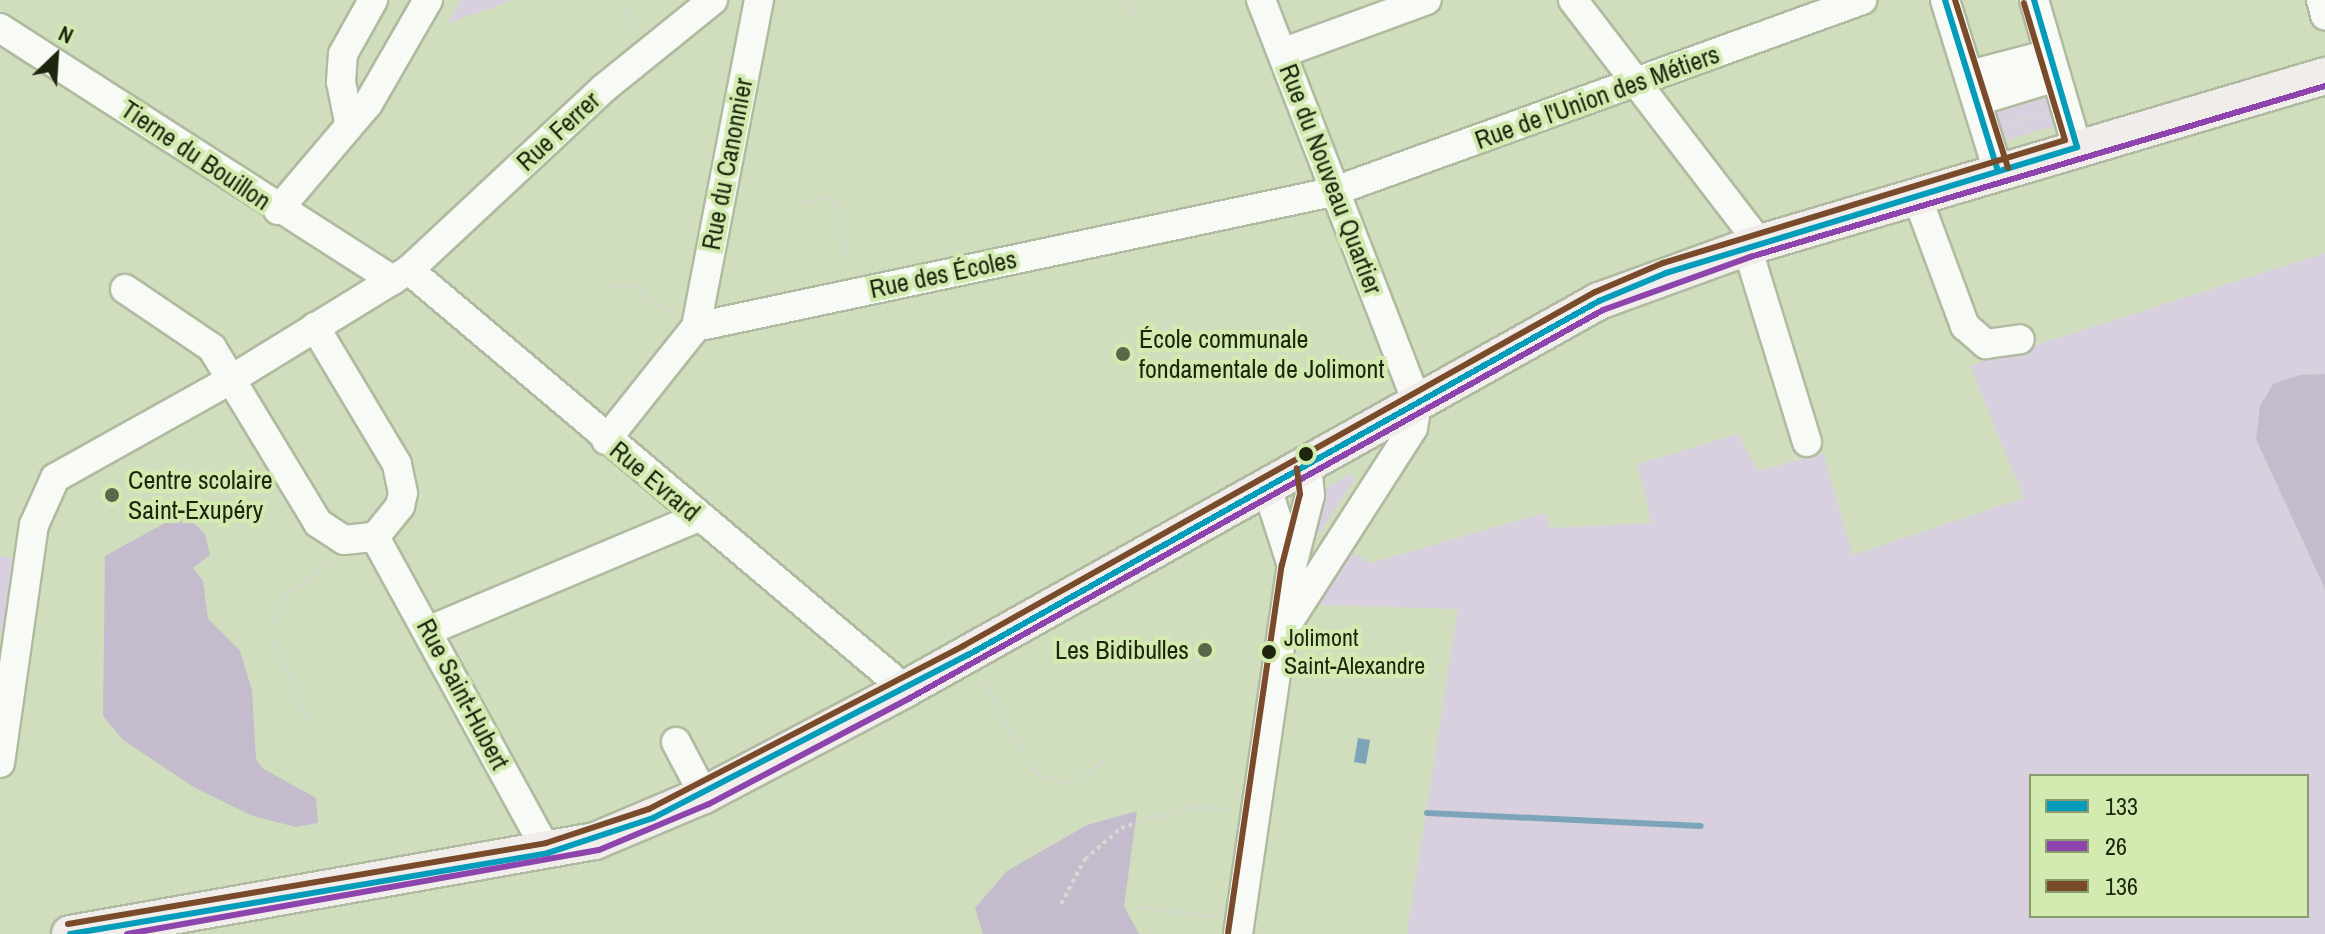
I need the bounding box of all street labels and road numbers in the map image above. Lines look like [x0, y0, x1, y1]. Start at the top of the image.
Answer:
street label: Rue de l'Union des Métiers [1471, 38, 1723, 156]
street label: Rue du Nouveau Quartier [1273, 59, 1389, 299]
street label: Rue du Canonnier [695, 76, 759, 252]
street label: Rue Ferrer [510, 85, 606, 177]
street label: Tierne du Bouillon [115, 93, 277, 217]
street label: Rue des Écoles [867, 243, 1019, 305]
street label: Rue Evrard [604, 434, 706, 528]
street label: Rue Saint-Hubert [410, 613, 516, 775]

